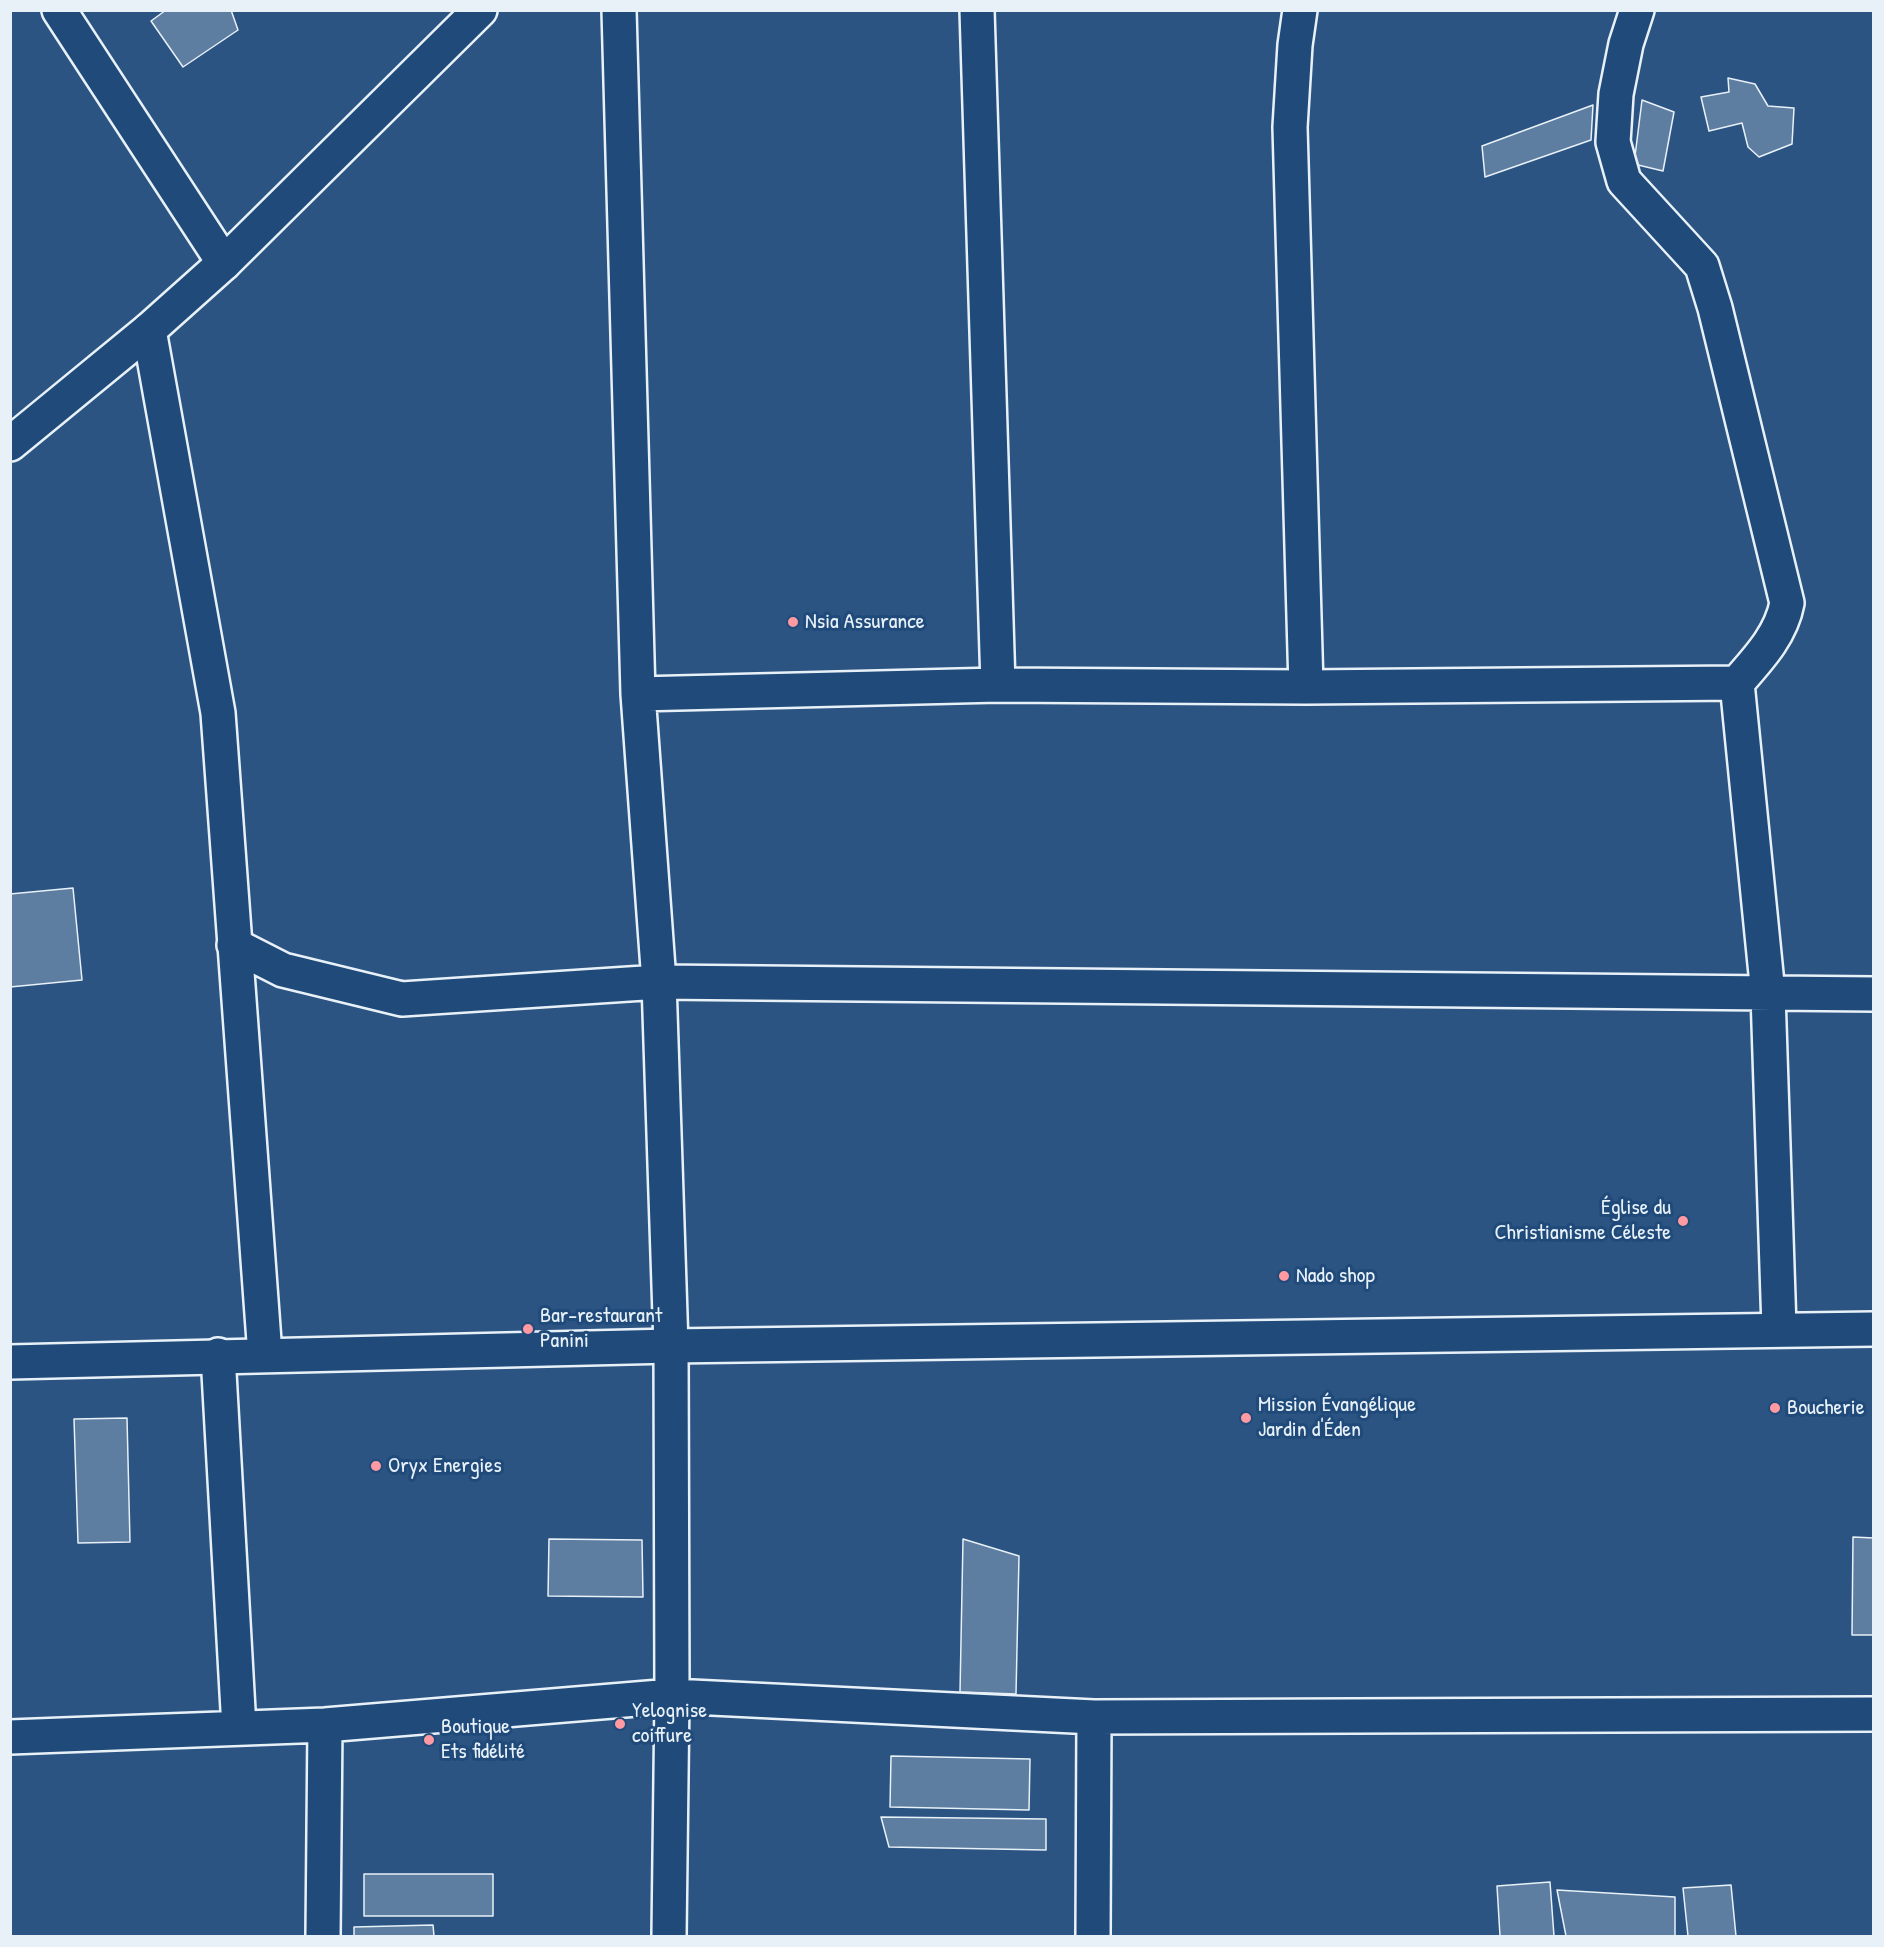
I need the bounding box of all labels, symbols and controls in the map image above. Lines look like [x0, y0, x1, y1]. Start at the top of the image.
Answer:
place label: Nsia Assurance [805, 609, 925, 635]
marker: Nsia Assurance [786, 615, 800, 629]
place label: Église du Christianisme Céleste [1494, 1195, 1671, 1246]
marker: Église du Christianisme Céleste [1676, 1214, 1690, 1228]
place label: Nado shop [1296, 1263, 1375, 1289]
marker: Nado shop [1277, 1269, 1291, 1283]
place label: Bar-restaurant Panini [540, 1303, 662, 1354]
marker: Bar-restaurant Panini [521, 1322, 535, 1336]
place label: Mission Évangélique Jardin d'Éden [1258, 1392, 1416, 1444]
place label: Boucherie [1787, 1395, 1865, 1421]
marker: Boucherie [1768, 1401, 1782, 1415]
marker: Mission Évangélique Jardin d'Éden [1239, 1411, 1253, 1425]
place label: Oryx Energies [388, 1453, 502, 1479]
marker: Oryx Energies [369, 1459, 383, 1473]
place label: Yelognise coiffure [632, 1698, 707, 1750]
place label: Boutique Ets fidélité [441, 1714, 525, 1766]
marker: Yelognise coiffure [613, 1717, 627, 1731]
marker: Boutique Ets fidélité [422, 1733, 436, 1747]

